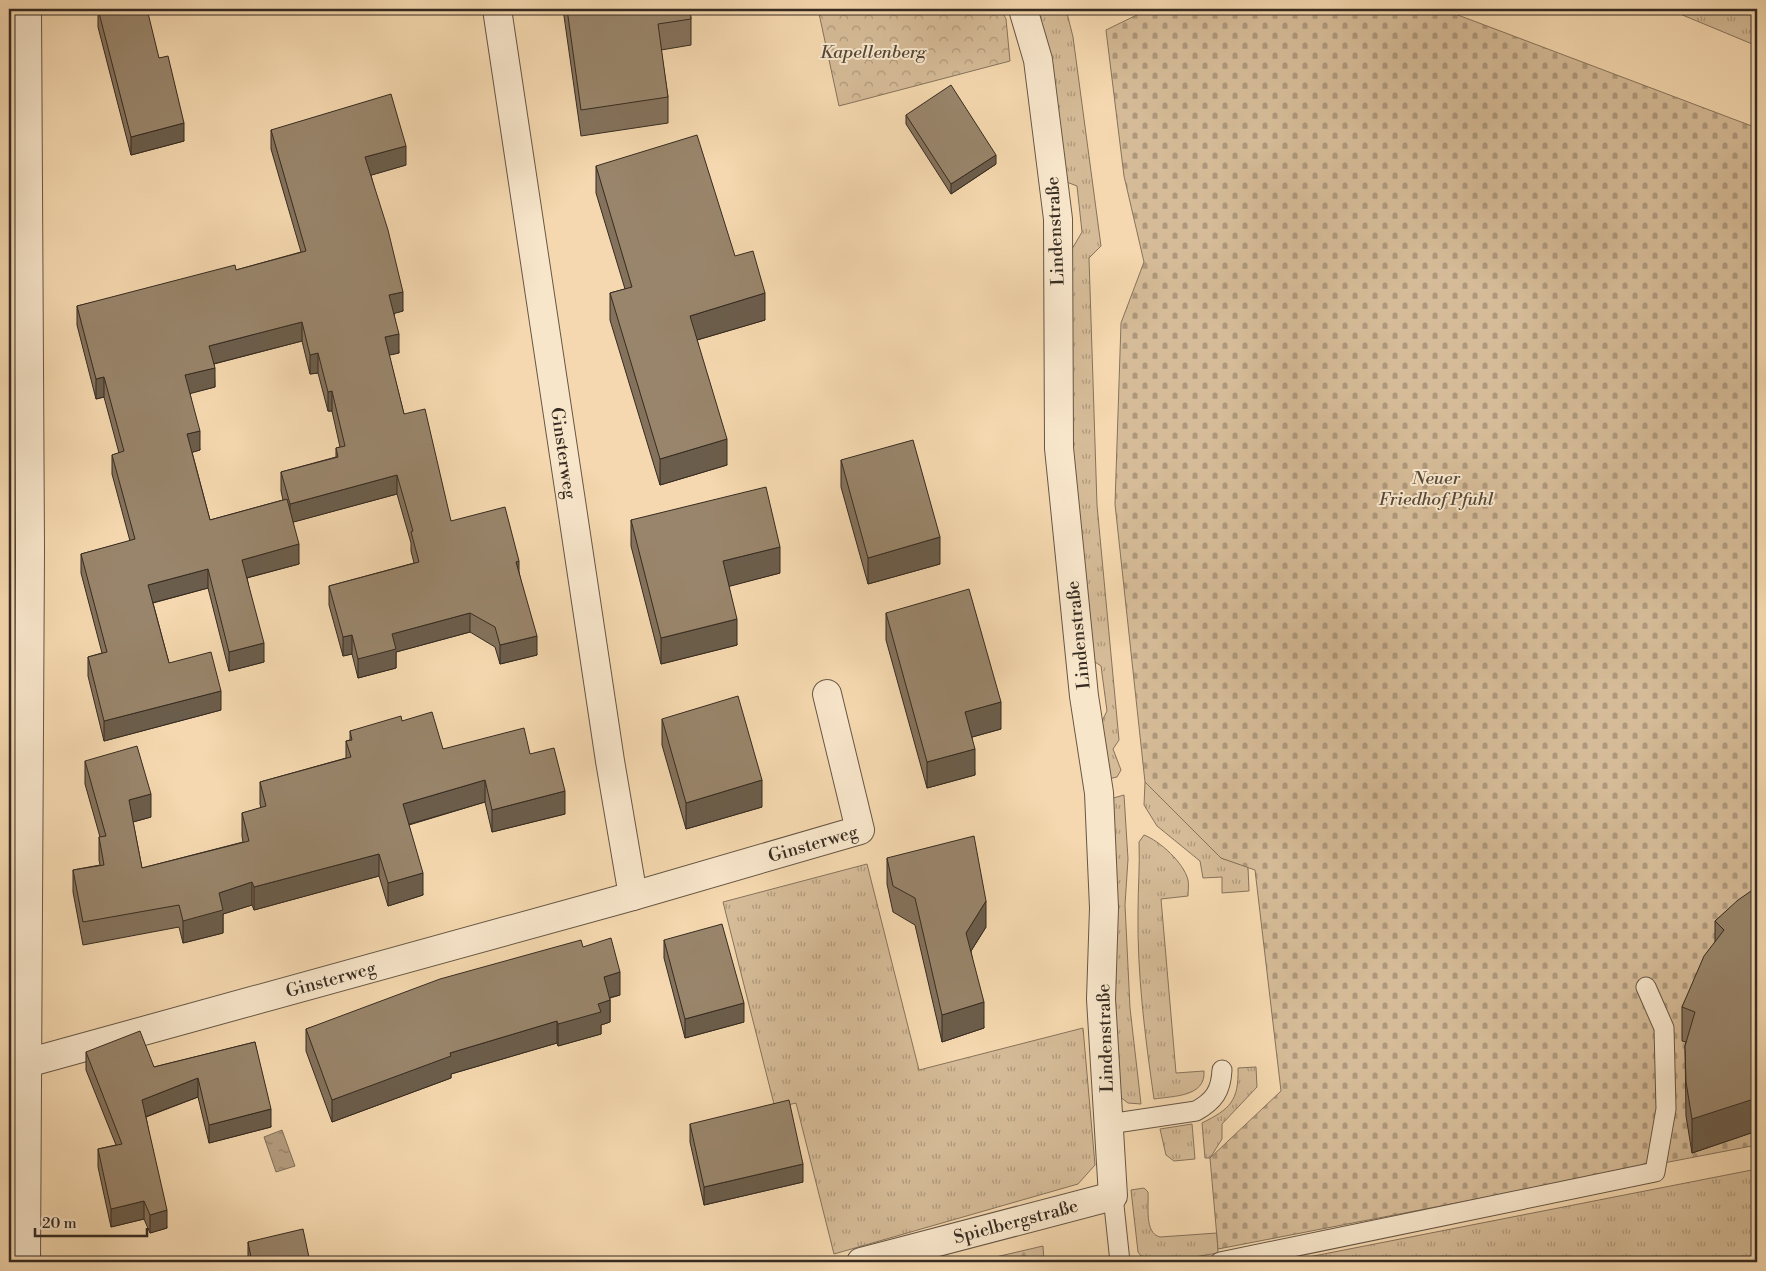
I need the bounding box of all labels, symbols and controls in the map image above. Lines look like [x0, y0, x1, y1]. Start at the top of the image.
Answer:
park label: Kapellenberg [820, 41, 927, 64]
street label: Lindenstraße [1041, 176, 1070, 286]
street label: Ginsterweg [545, 406, 582, 501]
park label: Neuer Friedhof Pfuhl [1379, 467, 1494, 511]
street label: Lindenstraße [1061, 580, 1096, 690]
street label: Ginsterweg [765, 820, 861, 868]
street label: Ginsterweg [283, 956, 379, 1003]
street label: Lindenstraße [1092, 983, 1119, 1093]
street label: Spielbergstraße [951, 1195, 1081, 1249]
scale bar [35, 1206, 148, 1238]
text: 20 m [42, 1214, 77, 1233]

